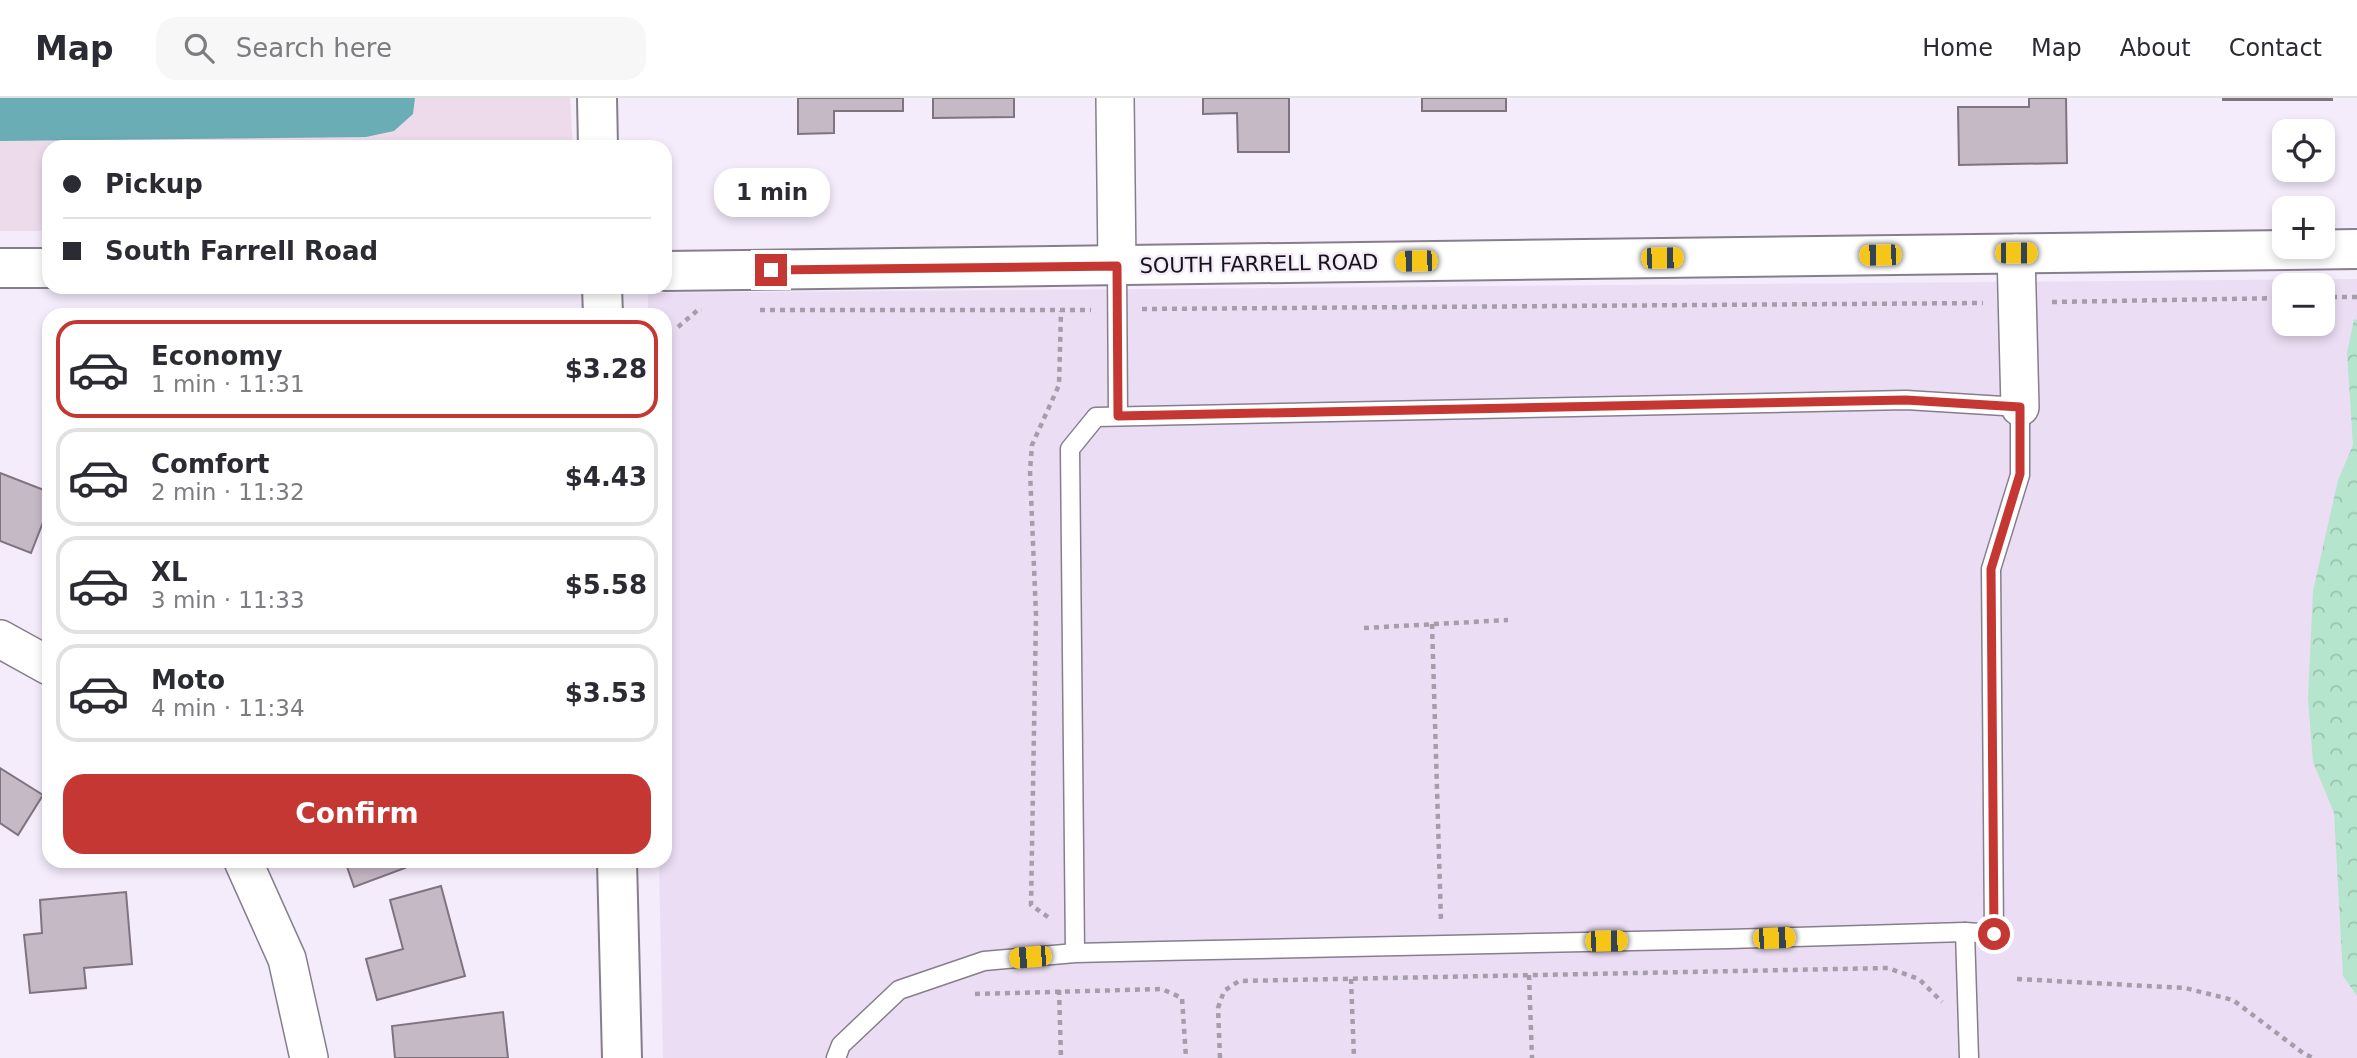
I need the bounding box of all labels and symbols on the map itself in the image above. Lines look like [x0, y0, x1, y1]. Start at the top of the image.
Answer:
callout: 1 min [713, 169, 829, 218]
car [1996, 243, 2038, 264]
car [1859, 244, 1902, 266]
car [1641, 247, 1684, 269]
street label: SOUTH FARRELL ROAD [1139, 250, 1379, 278]
car [1395, 250, 1438, 272]
route end [755, 254, 787, 286]
route start [1978, 918, 2010, 950]
car [1753, 927, 1796, 949]
car [1585, 930, 1628, 952]
car [1009, 945, 1052, 969]

